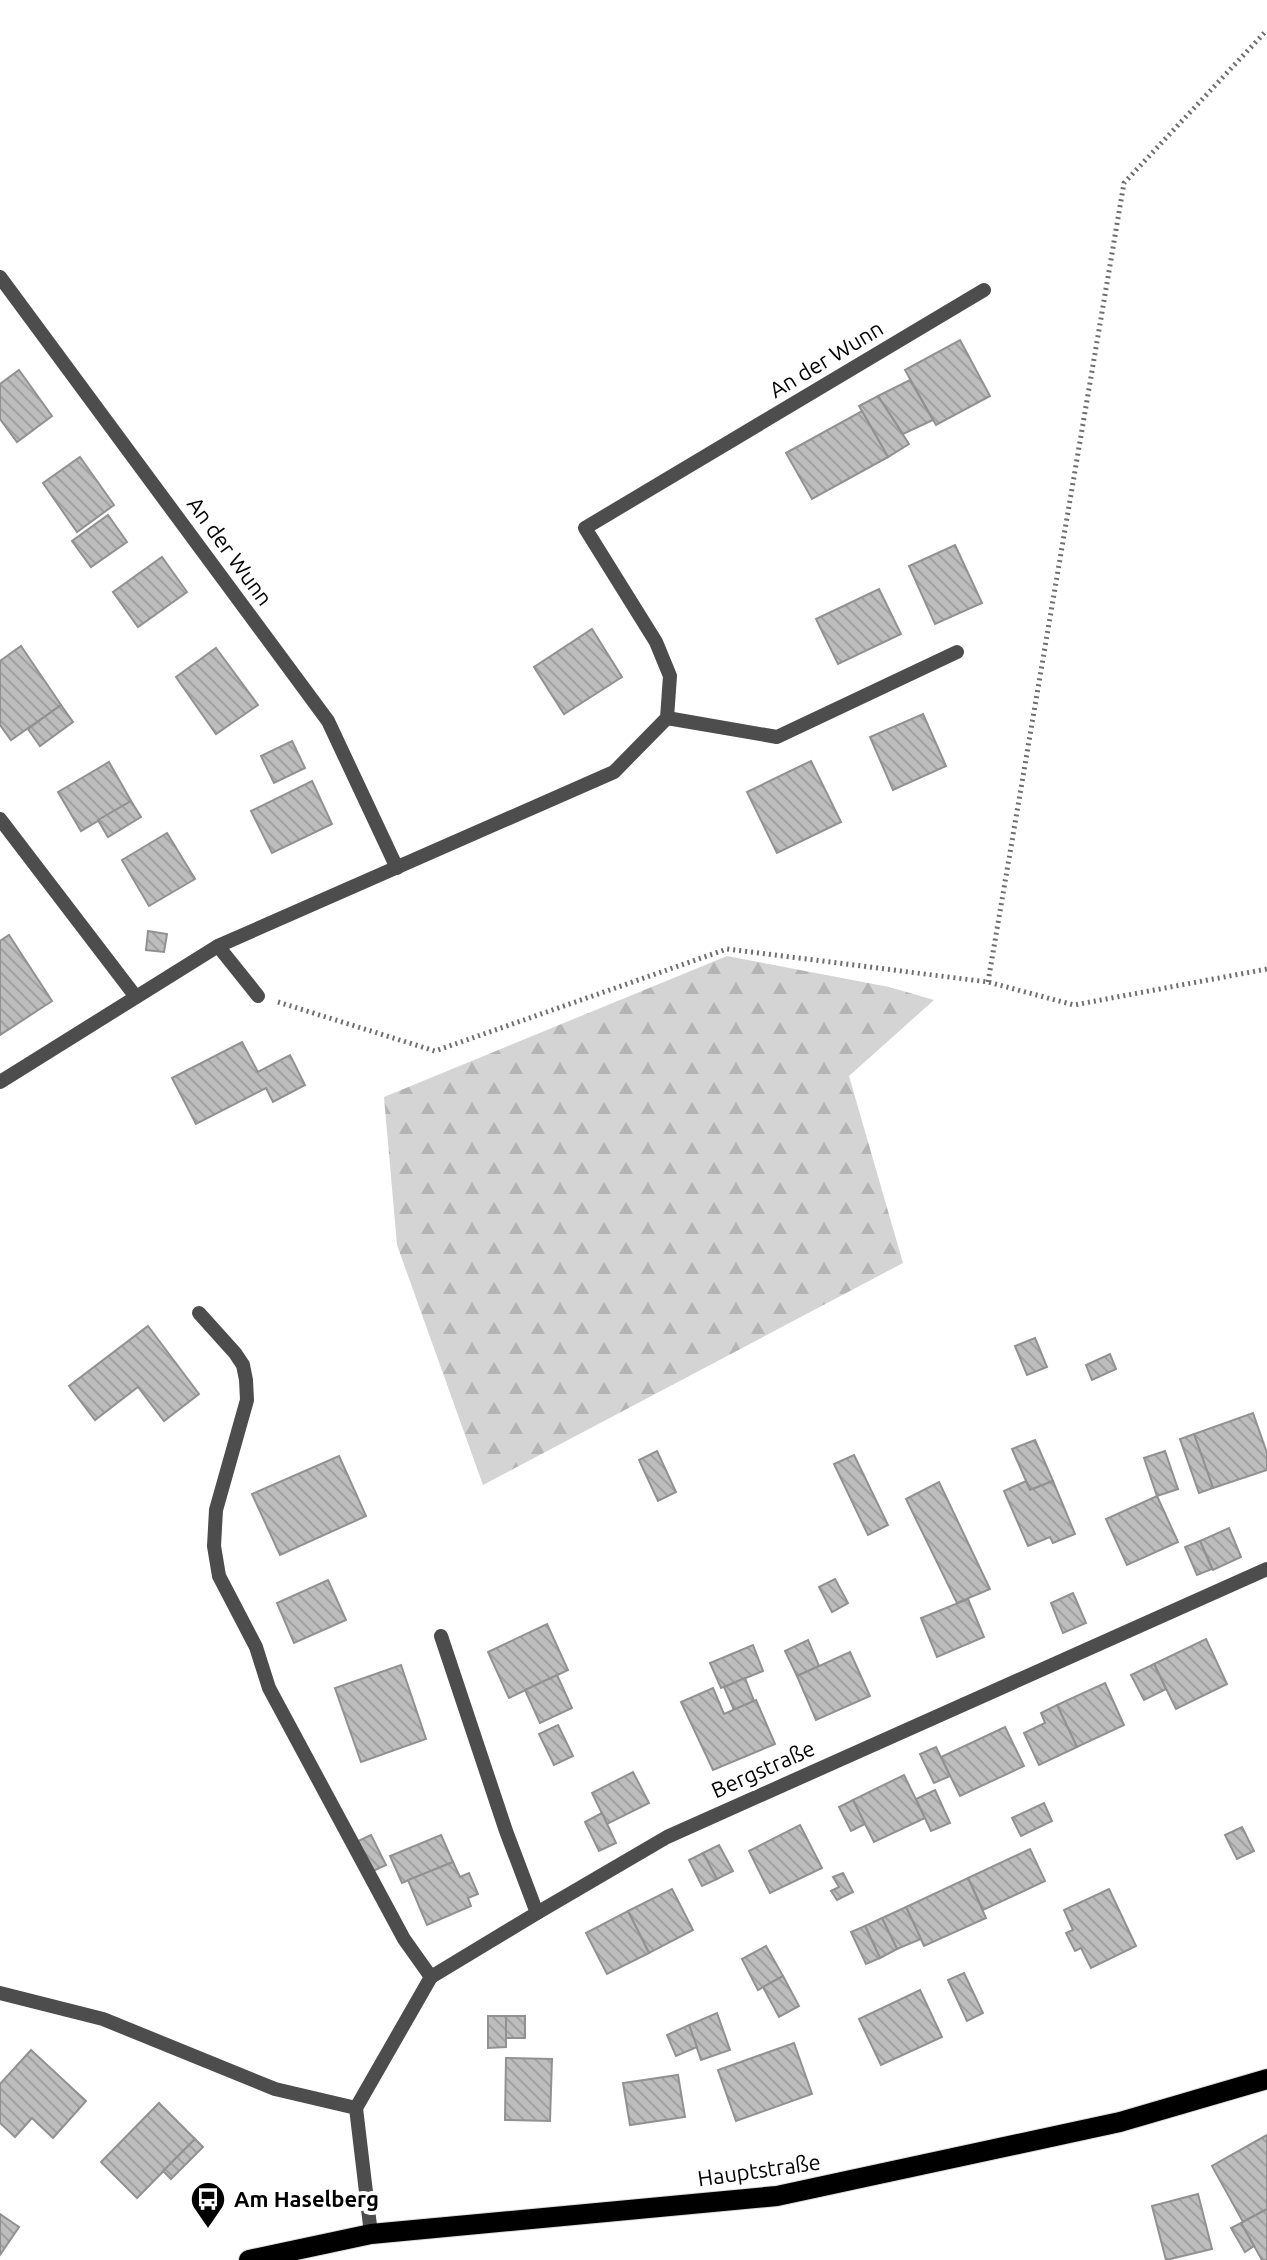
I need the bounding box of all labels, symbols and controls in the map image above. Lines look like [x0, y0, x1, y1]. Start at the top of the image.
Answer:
street label: An der Wunn [764, 315, 887, 402]
street label: An der Wunn [183, 492, 278, 610]
street label: Bergstraße [707, 1735, 818, 1802]
street label: Hauptstraße [696, 2149, 822, 2191]
bus stop icon: Am Haselberg [189, 2180, 227, 2230]
place label: Am Haselberg [234, 2186, 379, 2211]

